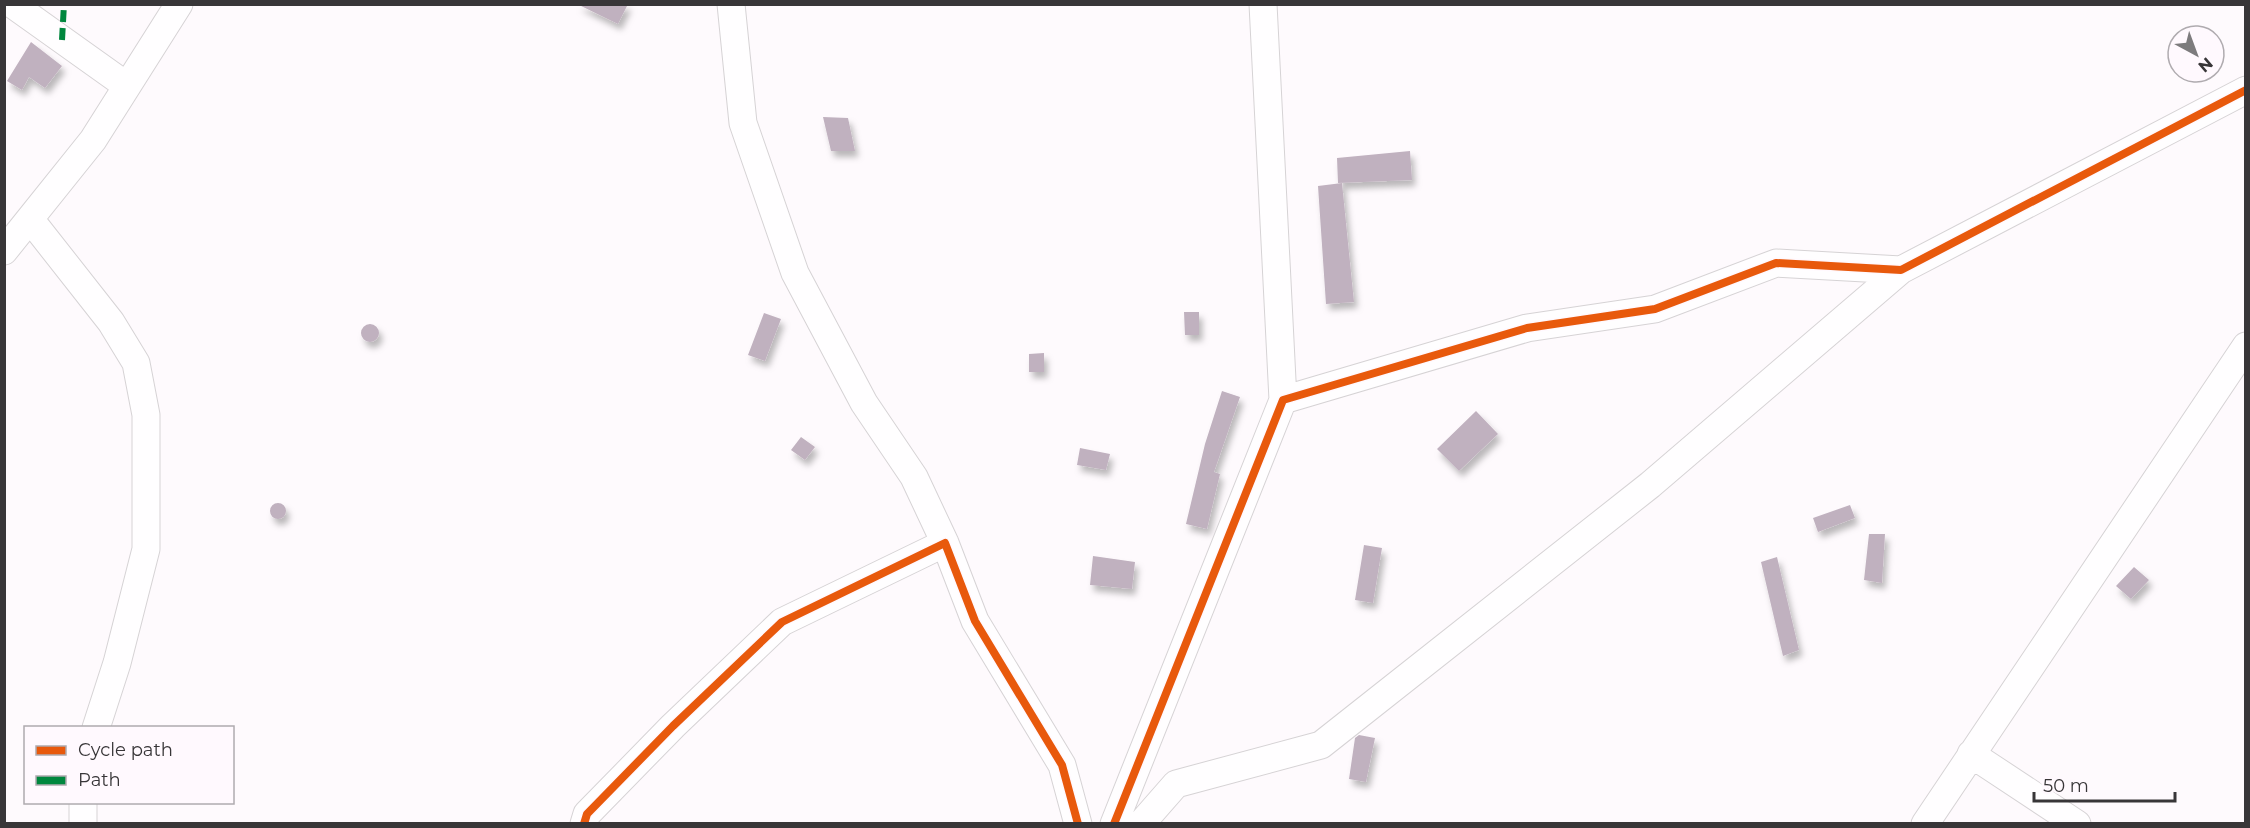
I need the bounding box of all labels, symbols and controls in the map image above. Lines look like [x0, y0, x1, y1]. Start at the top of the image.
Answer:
north arrow [2166, 24, 2226, 84]
text: N [2194, 54, 2217, 76]
legend [24, 726, 234, 804]
text: Cycle path [78, 739, 173, 761]
scale bar [2034, 765, 2175, 803]
text: Path [78, 769, 121, 791]
text: 50 m [2043, 775, 2089, 797]

